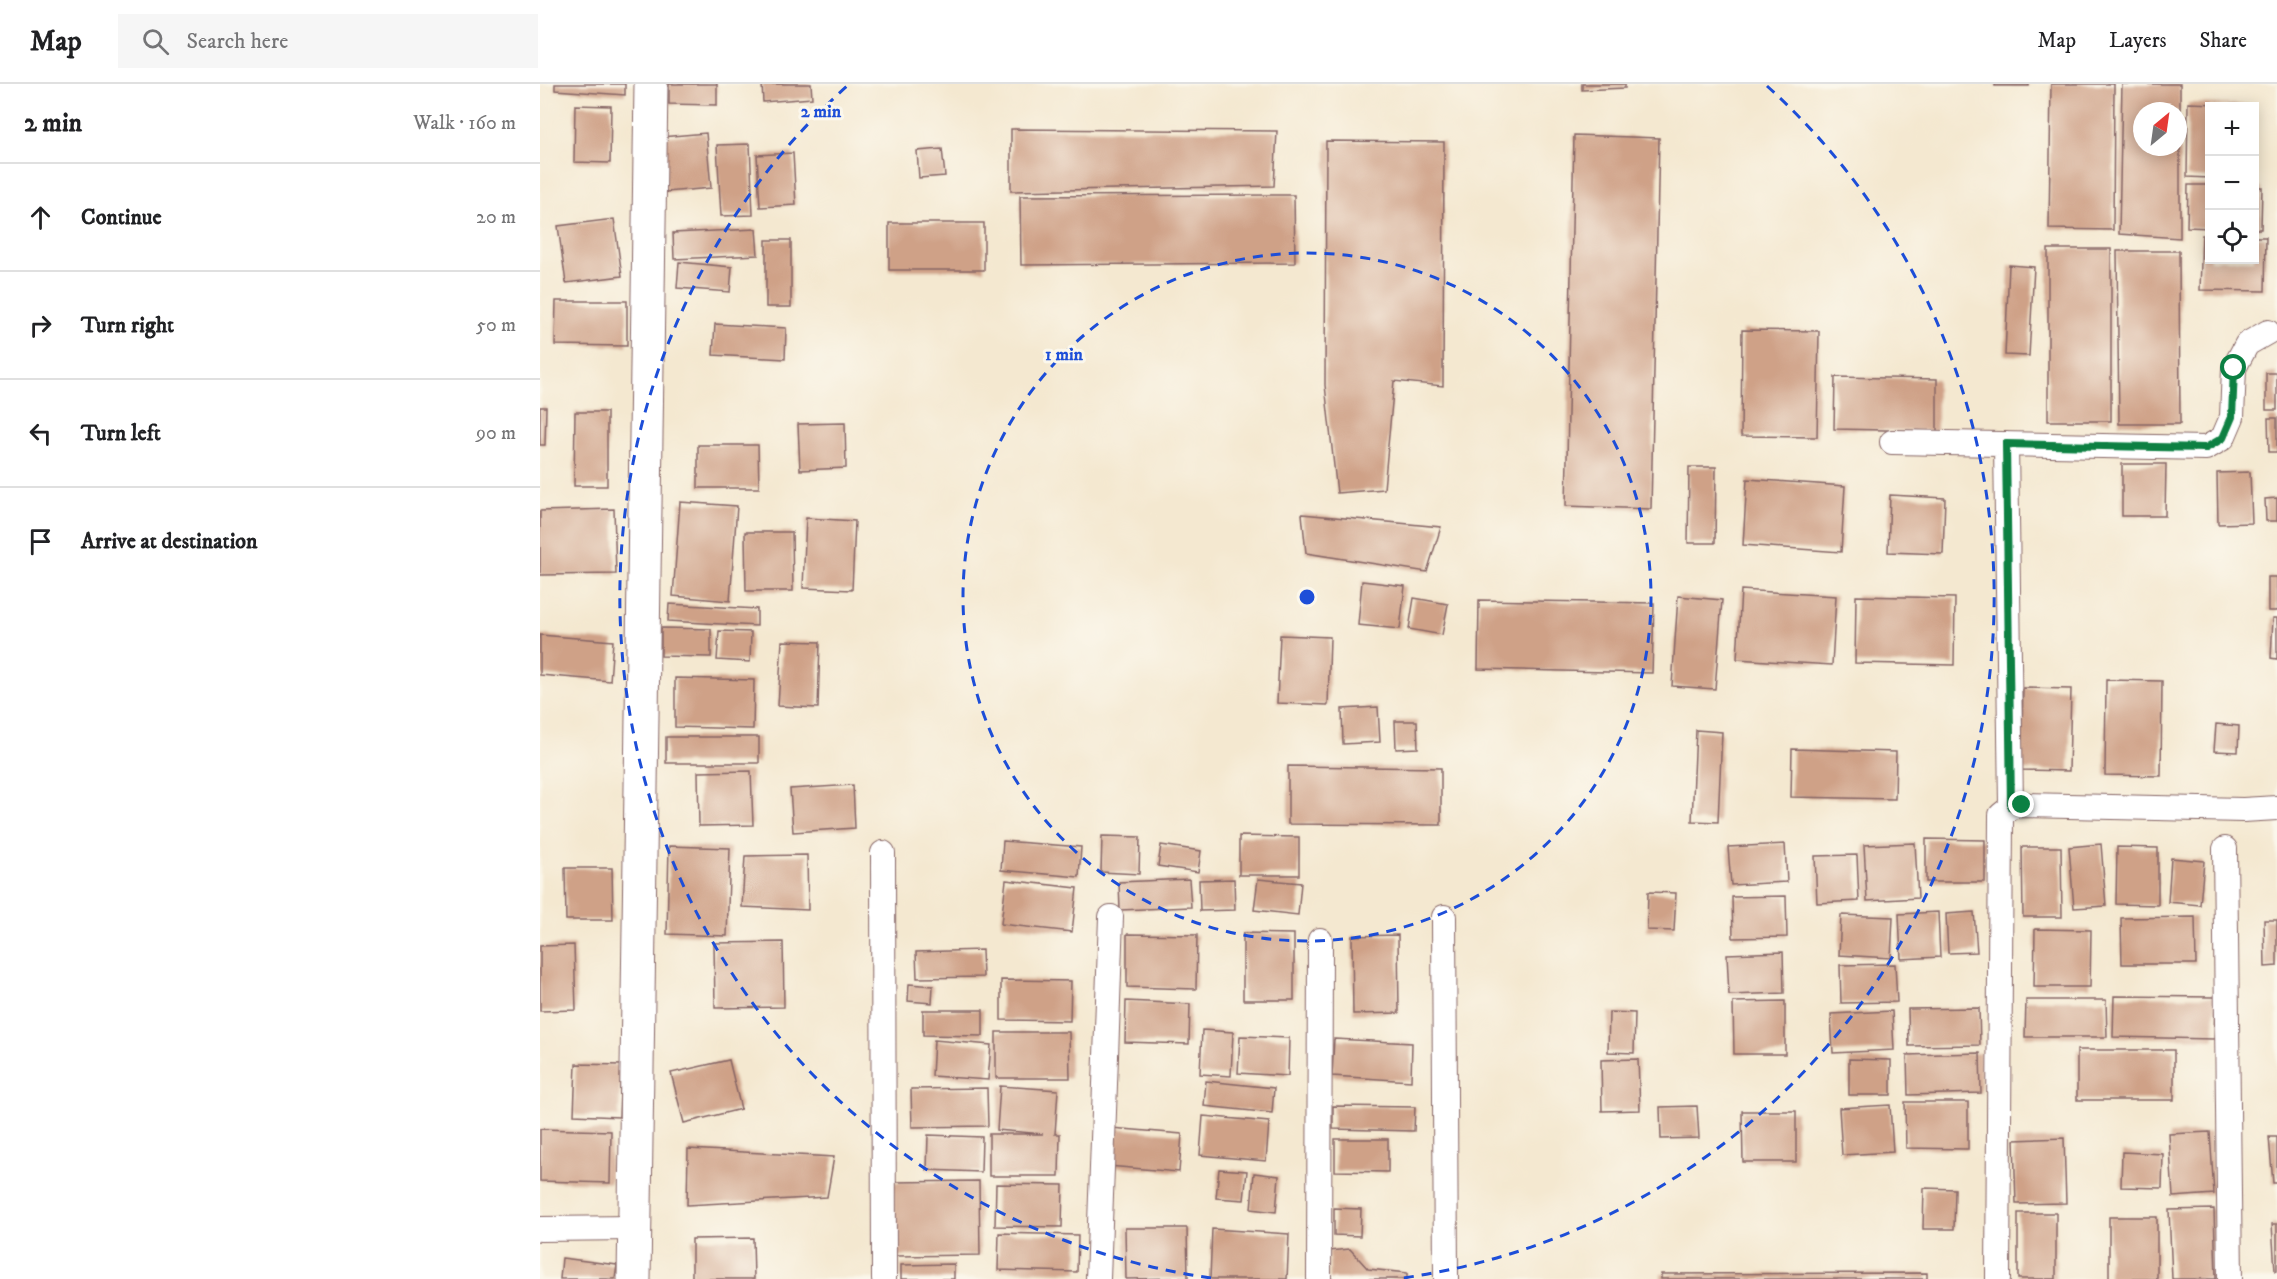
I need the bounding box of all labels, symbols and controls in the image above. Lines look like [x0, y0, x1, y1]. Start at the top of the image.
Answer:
search box [118, 14, 538, 68]
text: Map [30, 24, 82, 59]
icon: search [139, 25, 172, 58]
text: Search here [187, 28, 288, 55]
text: Map [2037, 28, 2076, 54]
text: Layers [2109, 28, 2167, 54]
text: Share [2200, 28, 2247, 54]
text: 2 min [801, 101, 842, 123]
north arrow [2133, 102, 2187, 156]
map controls [2205, 102, 2259, 264]
button: + [2205, 102, 2259, 156]
text: 2 min [24, 107, 82, 140]
text: Walk · 160 m [413, 111, 516, 136]
button: − [2205, 156, 2259, 210]
icon: ahead [24, 201, 57, 234]
text: Continue [81, 204, 162, 231]
text: 20 m [476, 205, 516, 230]
button: locate [2205, 210, 2259, 264]
icon: right [24, 309, 57, 342]
text: Turn right [81, 312, 174, 339]
text: 50 m [476, 313, 516, 338]
text: 1 min [1045, 344, 1084, 366]
route start [2220, 354, 2246, 380]
icon: left [24, 417, 57, 450]
text: Turn left [81, 420, 161, 447]
text: 90 m [476, 421, 516, 446]
icon: arrive [24, 525, 57, 558]
text: Arrive at destination [81, 528, 258, 555]
centre of rings [1297, 587, 1317, 607]
route end [2008, 791, 2034, 817]

